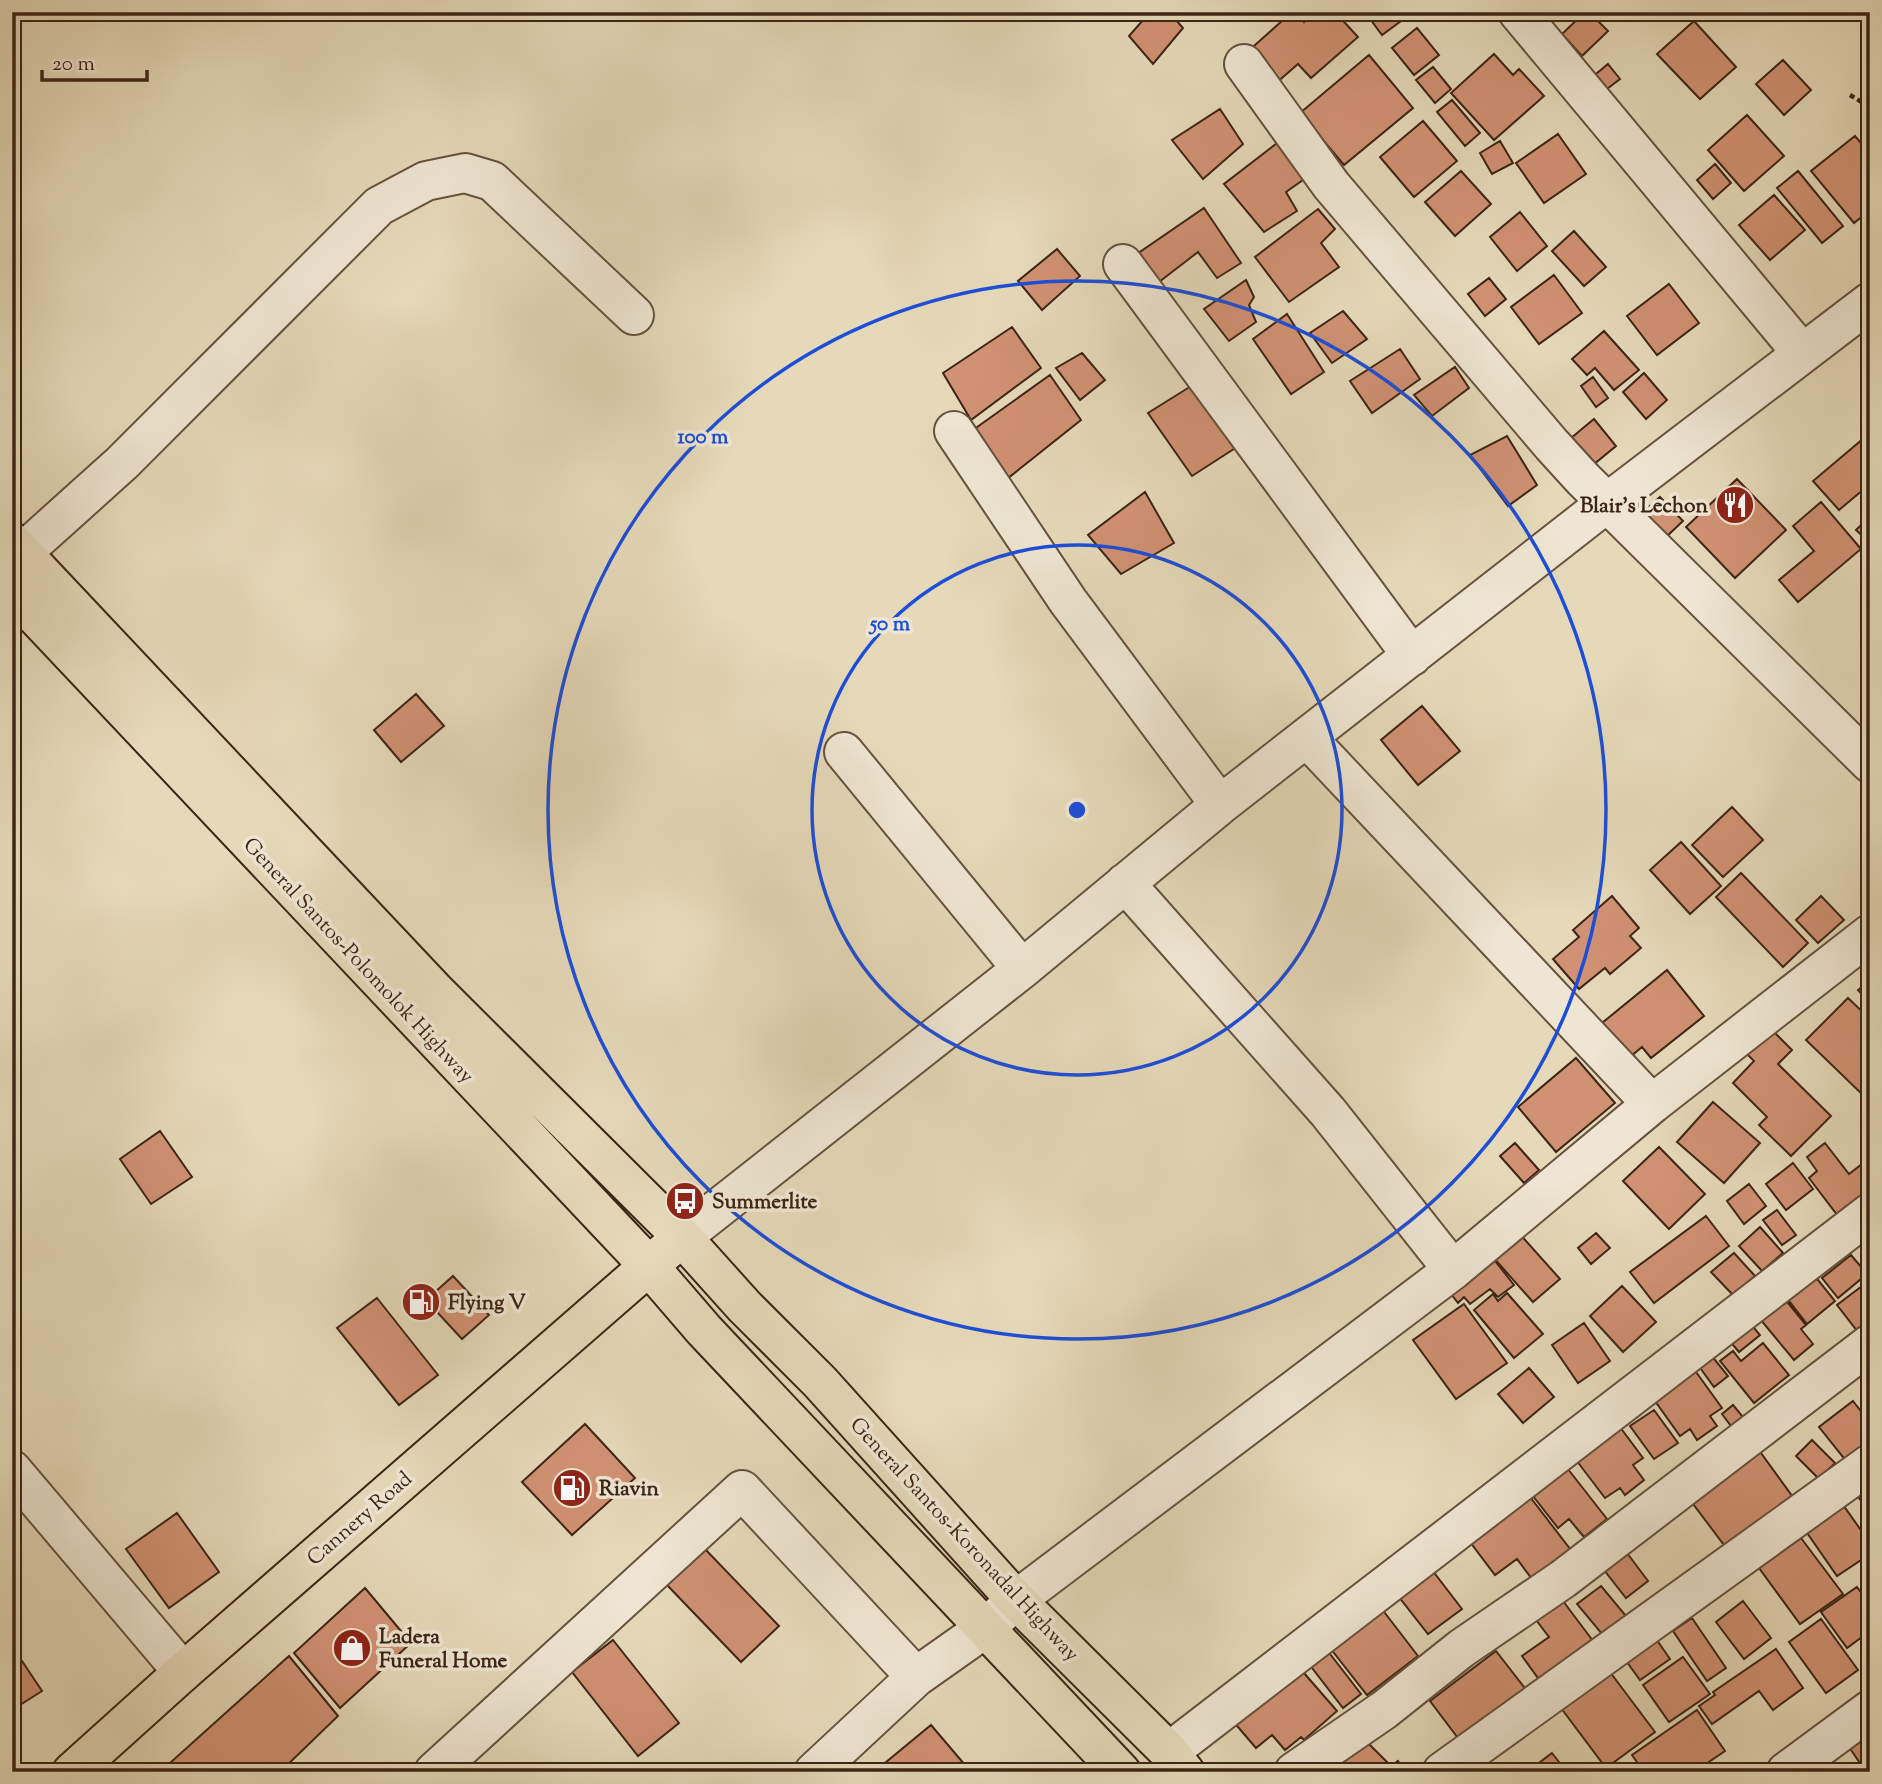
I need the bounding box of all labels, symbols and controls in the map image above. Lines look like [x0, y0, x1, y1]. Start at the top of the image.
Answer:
scale bar [42, 38, 147, 82]
text: 20 m [52, 50, 95, 80]
text: 100 m [678, 423, 729, 453]
restaurant icon: Blair's Lechon [1714, 484, 1756, 526]
place label: Blair's Lechon [1580, 492, 1709, 522]
text: 50 m [868, 610, 911, 640]
centre of rings [1065, 798, 1089, 822]
street label: General Santos-Polomolok Highway [235, 832, 480, 1091]
bus stop icon: Summerlite [664, 1180, 706, 1222]
place label: Summerlite [712, 1188, 818, 1218]
fuel station icon: Flying V [400, 1281, 442, 1323]
place label: Flying V [448, 1289, 526, 1319]
street label: General Santos-Koronadal Highway [842, 1411, 1086, 1670]
street label: Cannery Road [301, 1465, 420, 1574]
fuel station icon: Riavin [551, 1467, 593, 1509]
place label: Riavin [599, 1475, 659, 1505]
place label: Ladera Funeral Home [379, 1623, 508, 1677]
shop icon: Ladera Funeral Home [331, 1627, 373, 1669]

